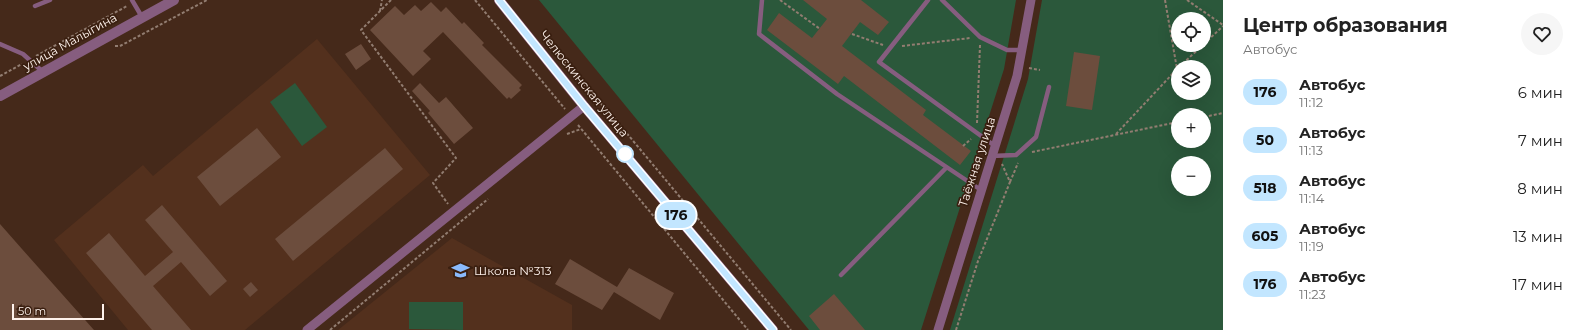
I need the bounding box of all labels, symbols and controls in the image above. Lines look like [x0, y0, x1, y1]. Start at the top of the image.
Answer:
street label: улица Малыгина [19, 9, 119, 74]
map controls [1171, 12, 1211, 196]
button: locate [1171, 12, 1211, 52]
button: heart [1521, 13, 1563, 55]
text: Центр образования [1243, 14, 1448, 37]
street label: Челюскинская улица [537, 28, 632, 140]
text: Автобус [1243, 41, 1297, 57]
button: layers [1171, 60, 1211, 100]
text: Автобус [1299, 75, 1366, 94]
text: 176 [1254, 83, 1276, 101]
text: 6 мин [1518, 83, 1563, 102]
text: 11:12 [1299, 94, 1323, 110]
button: + [1171, 108, 1211, 148]
street label: Таёжная улица [955, 115, 998, 209]
text: Автобус [1299, 123, 1366, 142]
text: 50 [1256, 131, 1274, 149]
text: 7 мин [1518, 131, 1563, 150]
text: 11:13 [1299, 142, 1323, 158]
unlabelled marker [616, 145, 634, 163]
button: − [1171, 156, 1211, 196]
text: Автобус [1299, 171, 1366, 190]
text: 518 [1253, 179, 1277, 197]
text: 8 мин [1517, 179, 1563, 198]
text: 11:14 [1299, 190, 1324, 206]
line badge: 176 [653, 202, 699, 228]
text: 176 [665, 206, 687, 224]
text: Автобус [1299, 219, 1366, 238]
text: 605 [1252, 227, 1278, 245]
text: 13 мин [1513, 227, 1563, 246]
text: 11:19 [1299, 238, 1324, 254]
school or university icon: Школа №313 [451, 261, 471, 281]
place label: Школа №313 [474, 263, 552, 278]
text: Автобус [1299, 267, 1366, 286]
text: 176 [1254, 275, 1276, 293]
text: 17 мин [1513, 275, 1563, 294]
text: 11:23 [1299, 286, 1326, 302]
scale bar [12, 302, 104, 321]
text: 50 m [18, 304, 46, 318]

